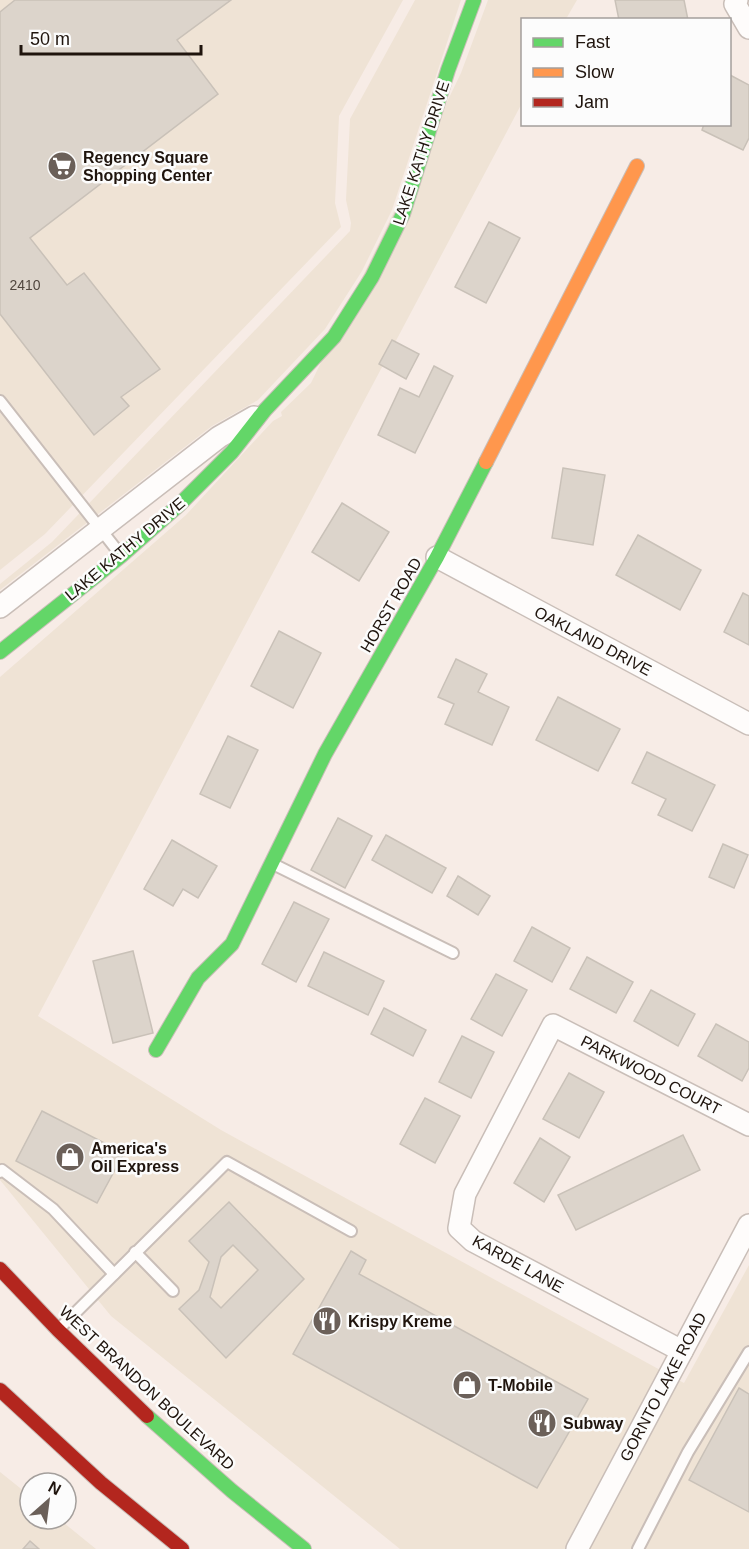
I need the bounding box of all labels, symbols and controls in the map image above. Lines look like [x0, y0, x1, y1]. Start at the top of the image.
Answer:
scale bar [21, 18, 201, 56]
legend [521, 18, 731, 126]
text: 50 m [30, 29, 70, 49]
text: Fast [575, 32, 610, 52]
text: Slow [575, 62, 615, 82]
street label: LAKE KATHY DRIVE [390, 79, 452, 227]
text: Jam [575, 92, 609, 112]
place label: Regency Square Shopping Center [83, 149, 212, 184]
supermarket icon: Regency Square Shopping Center [46, 150, 78, 182]
house number: 2410 [9, 277, 41, 293]
street label: LAKE KATHY DRIVE [62, 494, 188, 604]
street label: HORST ROAD [357, 555, 425, 655]
street label: OAKLAND DRIVE [532, 603, 654, 679]
street label: PARKWOOD COURT [578, 1032, 724, 1118]
place label: America's Oil Express [91, 1140, 179, 1175]
shop icon: America's Oil Express [54, 1141, 86, 1173]
street label: KARDE LANE [470, 1232, 566, 1296]
street label: WEST BRANDON BOULEVARD [56, 1303, 238, 1473]
restaurant icon: Krispy Kreme [311, 1305, 343, 1337]
street label: GORNTO LAKE ROAD [617, 1310, 709, 1464]
place label: Krispy Kreme [348, 1313, 452, 1330]
shop icon: T-Mobile [451, 1369, 483, 1401]
place label: T-Mobile [488, 1377, 553, 1394]
restaurant icon: Subway [526, 1407, 558, 1439]
place label: Subway [563, 1415, 624, 1432]
north arrow [18, 1471, 78, 1531]
text: N [46, 1478, 64, 1498]

